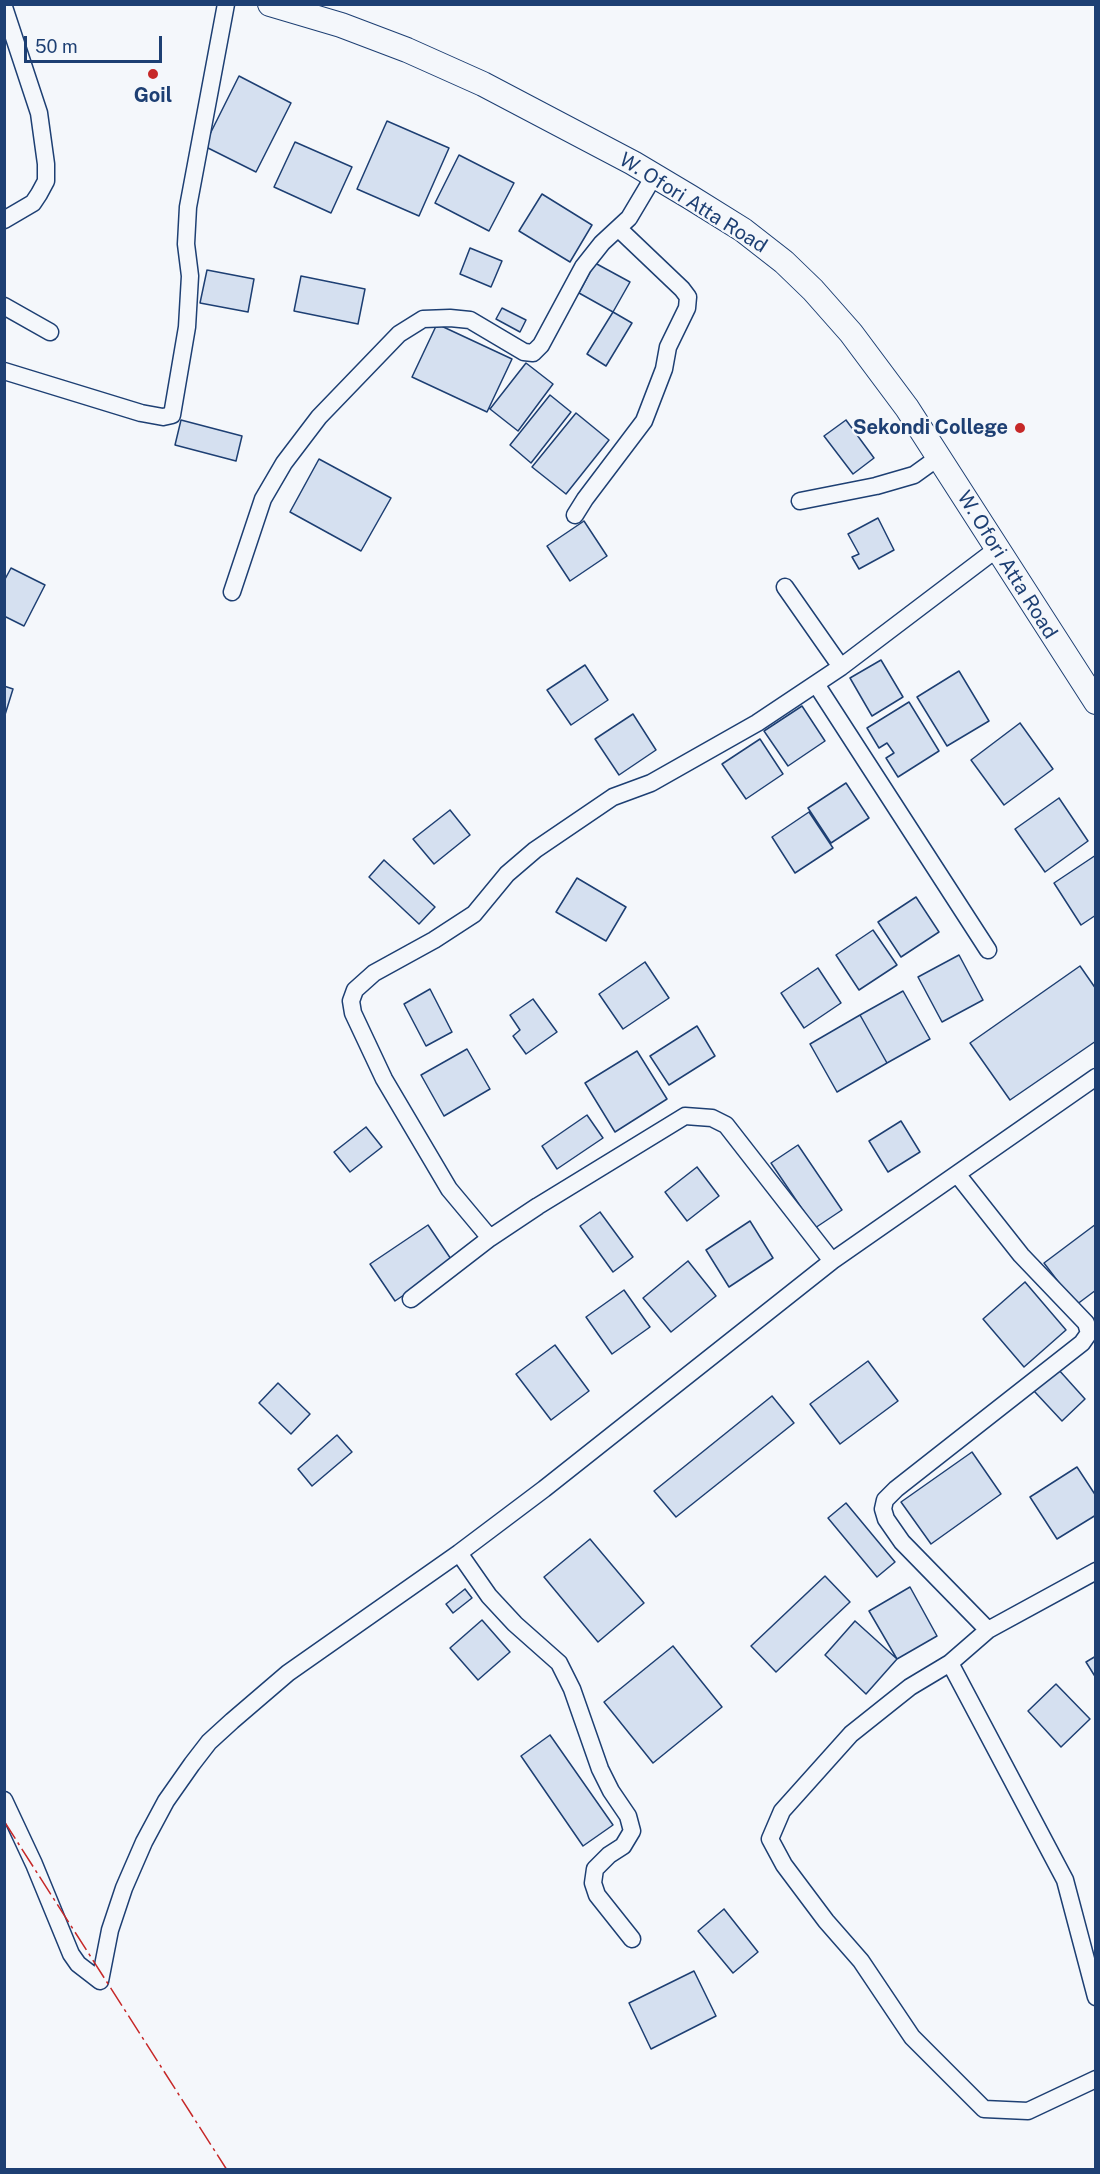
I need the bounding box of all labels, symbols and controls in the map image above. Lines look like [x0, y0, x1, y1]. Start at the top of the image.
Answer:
scale bar [27, 24, 165, 62]
text: 50 m [35, 36, 78, 57]
marker: Goil [146, 67, 160, 81]
place label: Goil [134, 84, 172, 108]
street label: W. Ofori Atta Road [615, 148, 771, 258]
place label: Sekondi College [853, 416, 1008, 440]
marker: Sekondi College [1013, 421, 1027, 435]
street label: W. Ofori Atta Road [952, 487, 1062, 643]

